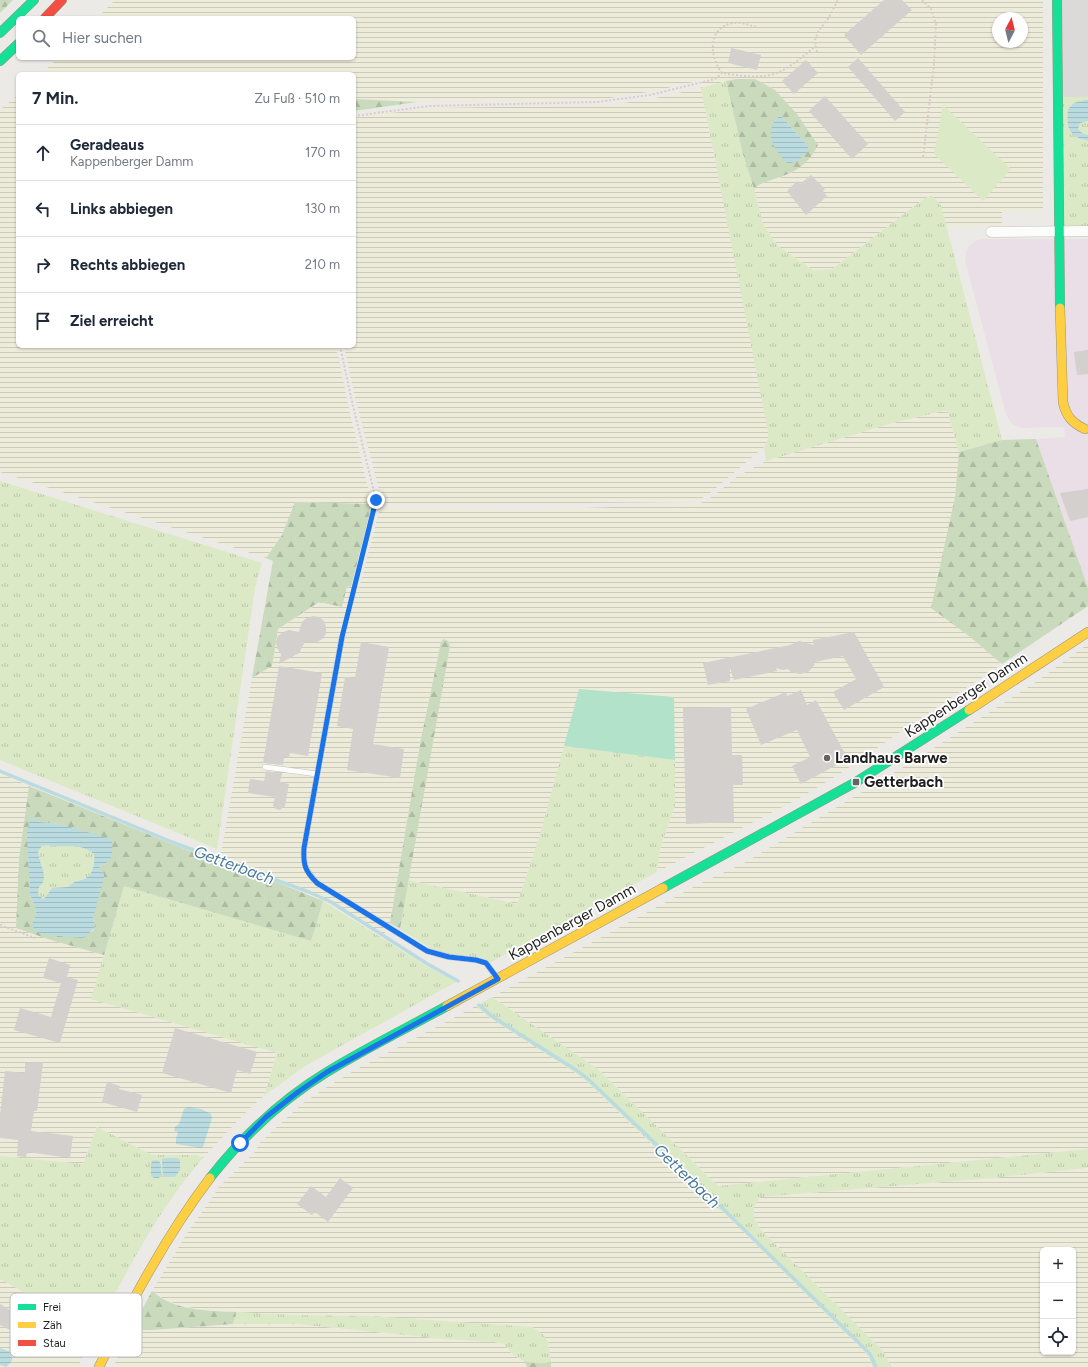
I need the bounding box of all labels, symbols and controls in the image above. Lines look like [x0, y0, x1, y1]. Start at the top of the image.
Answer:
north arrow [992, 12, 1028, 48]
search box [16, 16, 356, 60]
icon: search [30, 27, 52, 49]
text: Hier suchen [62, 29, 142, 47]
text: 7 Min. [32, 88, 78, 108]
text: Zu Fuß · 510 m [255, 91, 340, 106]
text: Geradeaus [70, 136, 144, 154]
icon: ahead [32, 142, 54, 164]
text: 170 m [305, 145, 340, 160]
text: Kappenberger Damm [70, 154, 193, 169]
icon: left [32, 198, 54, 220]
text: Links abbiegen [70, 200, 173, 218]
text: 130 m [305, 201, 340, 216]
icon: right [32, 254, 54, 276]
text: Rechts abbiegen [70, 256, 185, 274]
text: 210 m [305, 257, 340, 272]
icon: arrive [32, 310, 54, 332]
text: Ziel erreicht [70, 312, 154, 330]
route end [367, 491, 385, 509]
street label: Kappenberger Damm [901, 649, 1031, 741]
place label: Landhaus Barwe [835, 749, 948, 767]
marker: Landhaus Barwe [822, 753, 832, 763]
place label: Getterbach [864, 773, 943, 791]
marker: Getterbach [851, 777, 861, 787]
water label: Getterbach [191, 842, 277, 888]
street label: Kappenberger Damm [505, 880, 639, 964]
route start [231, 1134, 249, 1152]
water label: Getterbach [650, 1140, 724, 1212]
map controls [1040, 1247, 1076, 1355]
button: + [1040, 1247, 1076, 1283]
button: − [1040, 1283, 1076, 1319]
legend [10, 1293, 142, 1357]
text: Frei [43, 1301, 61, 1314]
text: Zäh [43, 1319, 62, 1332]
button: locate [1040, 1319, 1076, 1355]
text: Stau [43, 1337, 66, 1350]

